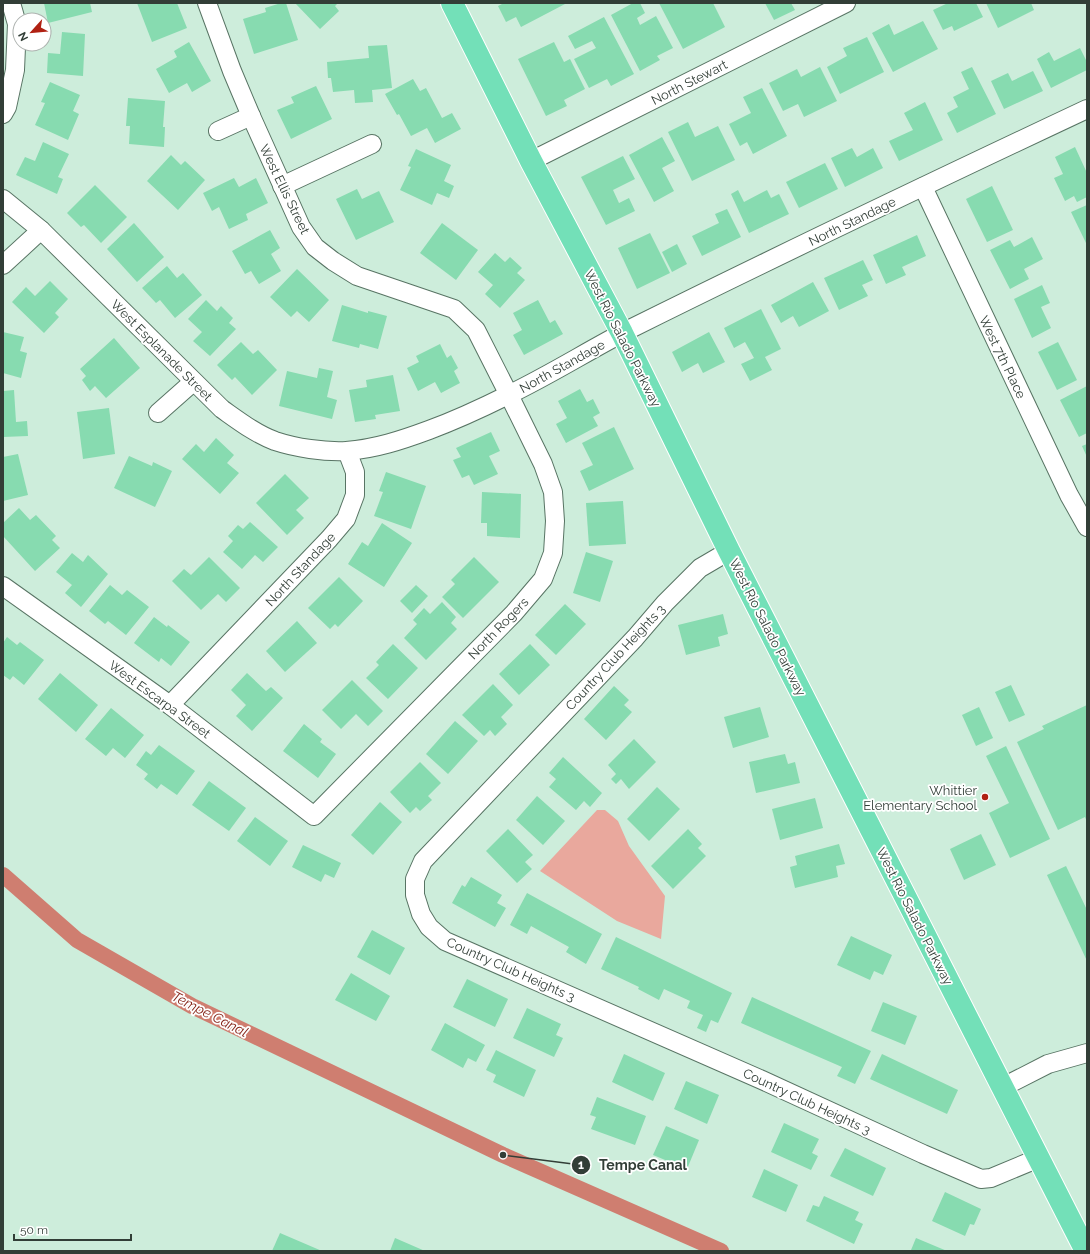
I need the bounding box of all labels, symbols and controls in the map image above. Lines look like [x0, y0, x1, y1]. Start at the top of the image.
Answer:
north arrow [12, 12, 52, 52]
text: N [16, 30, 31, 43]
street label: North Stewart [649, 57, 730, 108]
street label: West Ellis Street [256, 142, 313, 237]
street label: North Standage [806, 194, 899, 249]
street label: West Rio Salado Parkway [581, 267, 664, 409]
street label: West Esplanade Street [108, 297, 216, 404]
street label: West 7th Place [976, 314, 1029, 401]
street label: North Standage [517, 337, 608, 396]
street label: North Standage [262, 529, 339, 609]
street label: West Rio Salado Parkway [726, 556, 809, 698]
street label: North Rogers [465, 594, 532, 662]
street label: Country Club Heights 3 [563, 601, 668, 713]
street label: West Escarpa Street [106, 658, 214, 742]
place label: Whittier Elementary School [863, 783, 977, 813]
marker: Whittier Elementary School [980, 792, 990, 802]
street label: West Rio Salado Parkway [873, 845, 956, 987]
street label: Country Club Heights 3 [444, 934, 577, 1005]
water label: Tempe Canal [169, 988, 251, 1040]
street label: Country Club Heights 3 [741, 1065, 873, 1138]
callout: Tempe Canal [571, 1152, 695, 1178]
text: Tempe Canal [599, 1157, 688, 1173]
text: 1 [578, 1158, 584, 1172]
scale bar [14, 1216, 131, 1242]
text: 50 m [20, 1223, 48, 1237]

